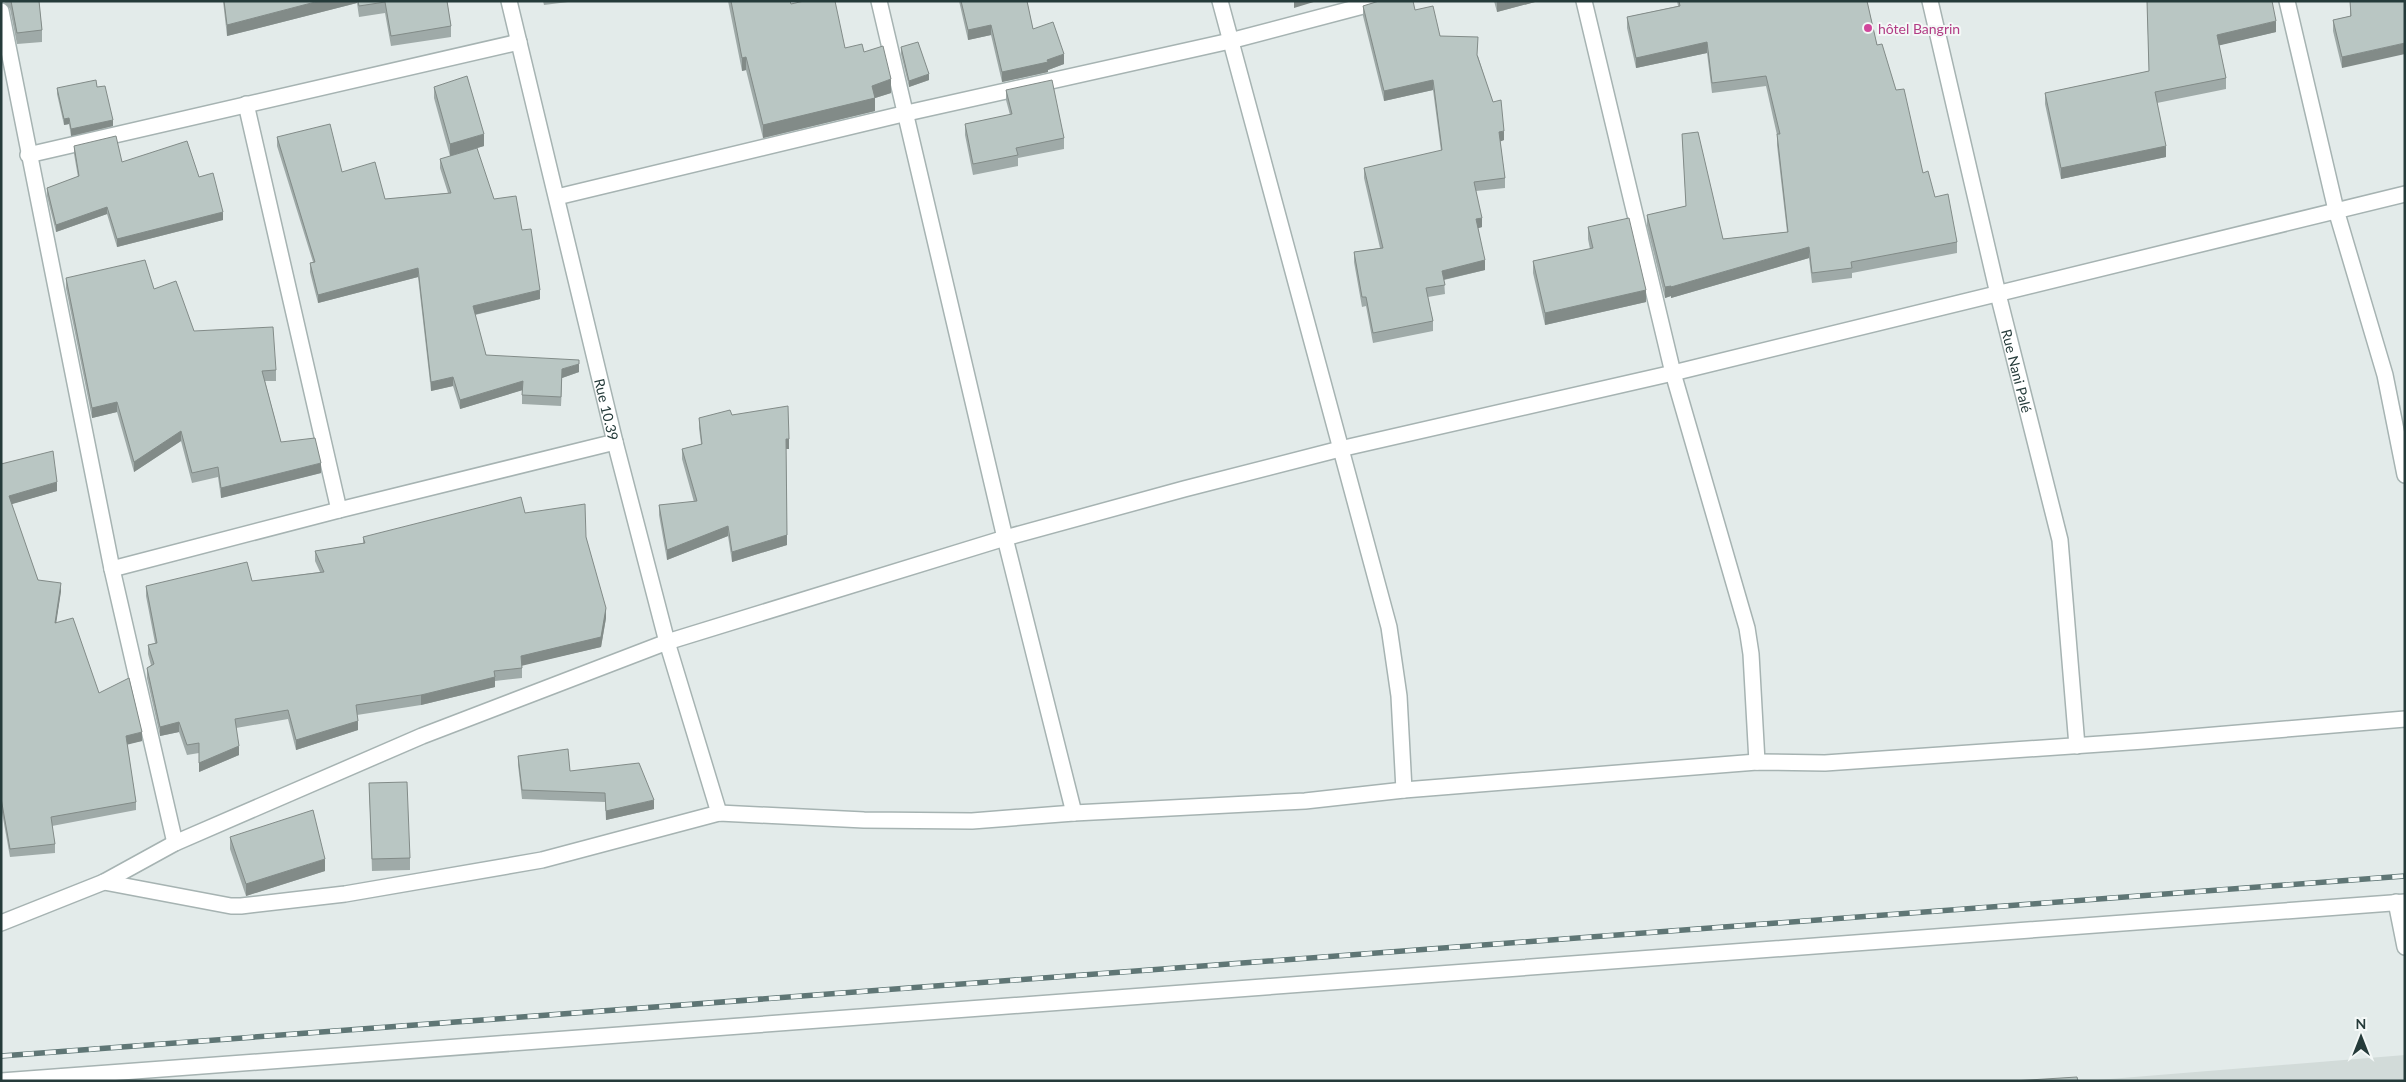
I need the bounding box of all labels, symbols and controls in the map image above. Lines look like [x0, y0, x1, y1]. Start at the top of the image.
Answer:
place label: hôtel Bangrin [1878, 20, 1960, 37]
marker: hôtel Bangrin [1862, 22, 1874, 34]
street label: Rue Nani Palé [1999, 327, 2036, 414]
street label: Rue 10.39 [592, 377, 623, 442]
north arrow [2336, 1012, 2386, 1062]
text: N [2356, 1015, 2366, 1032]

